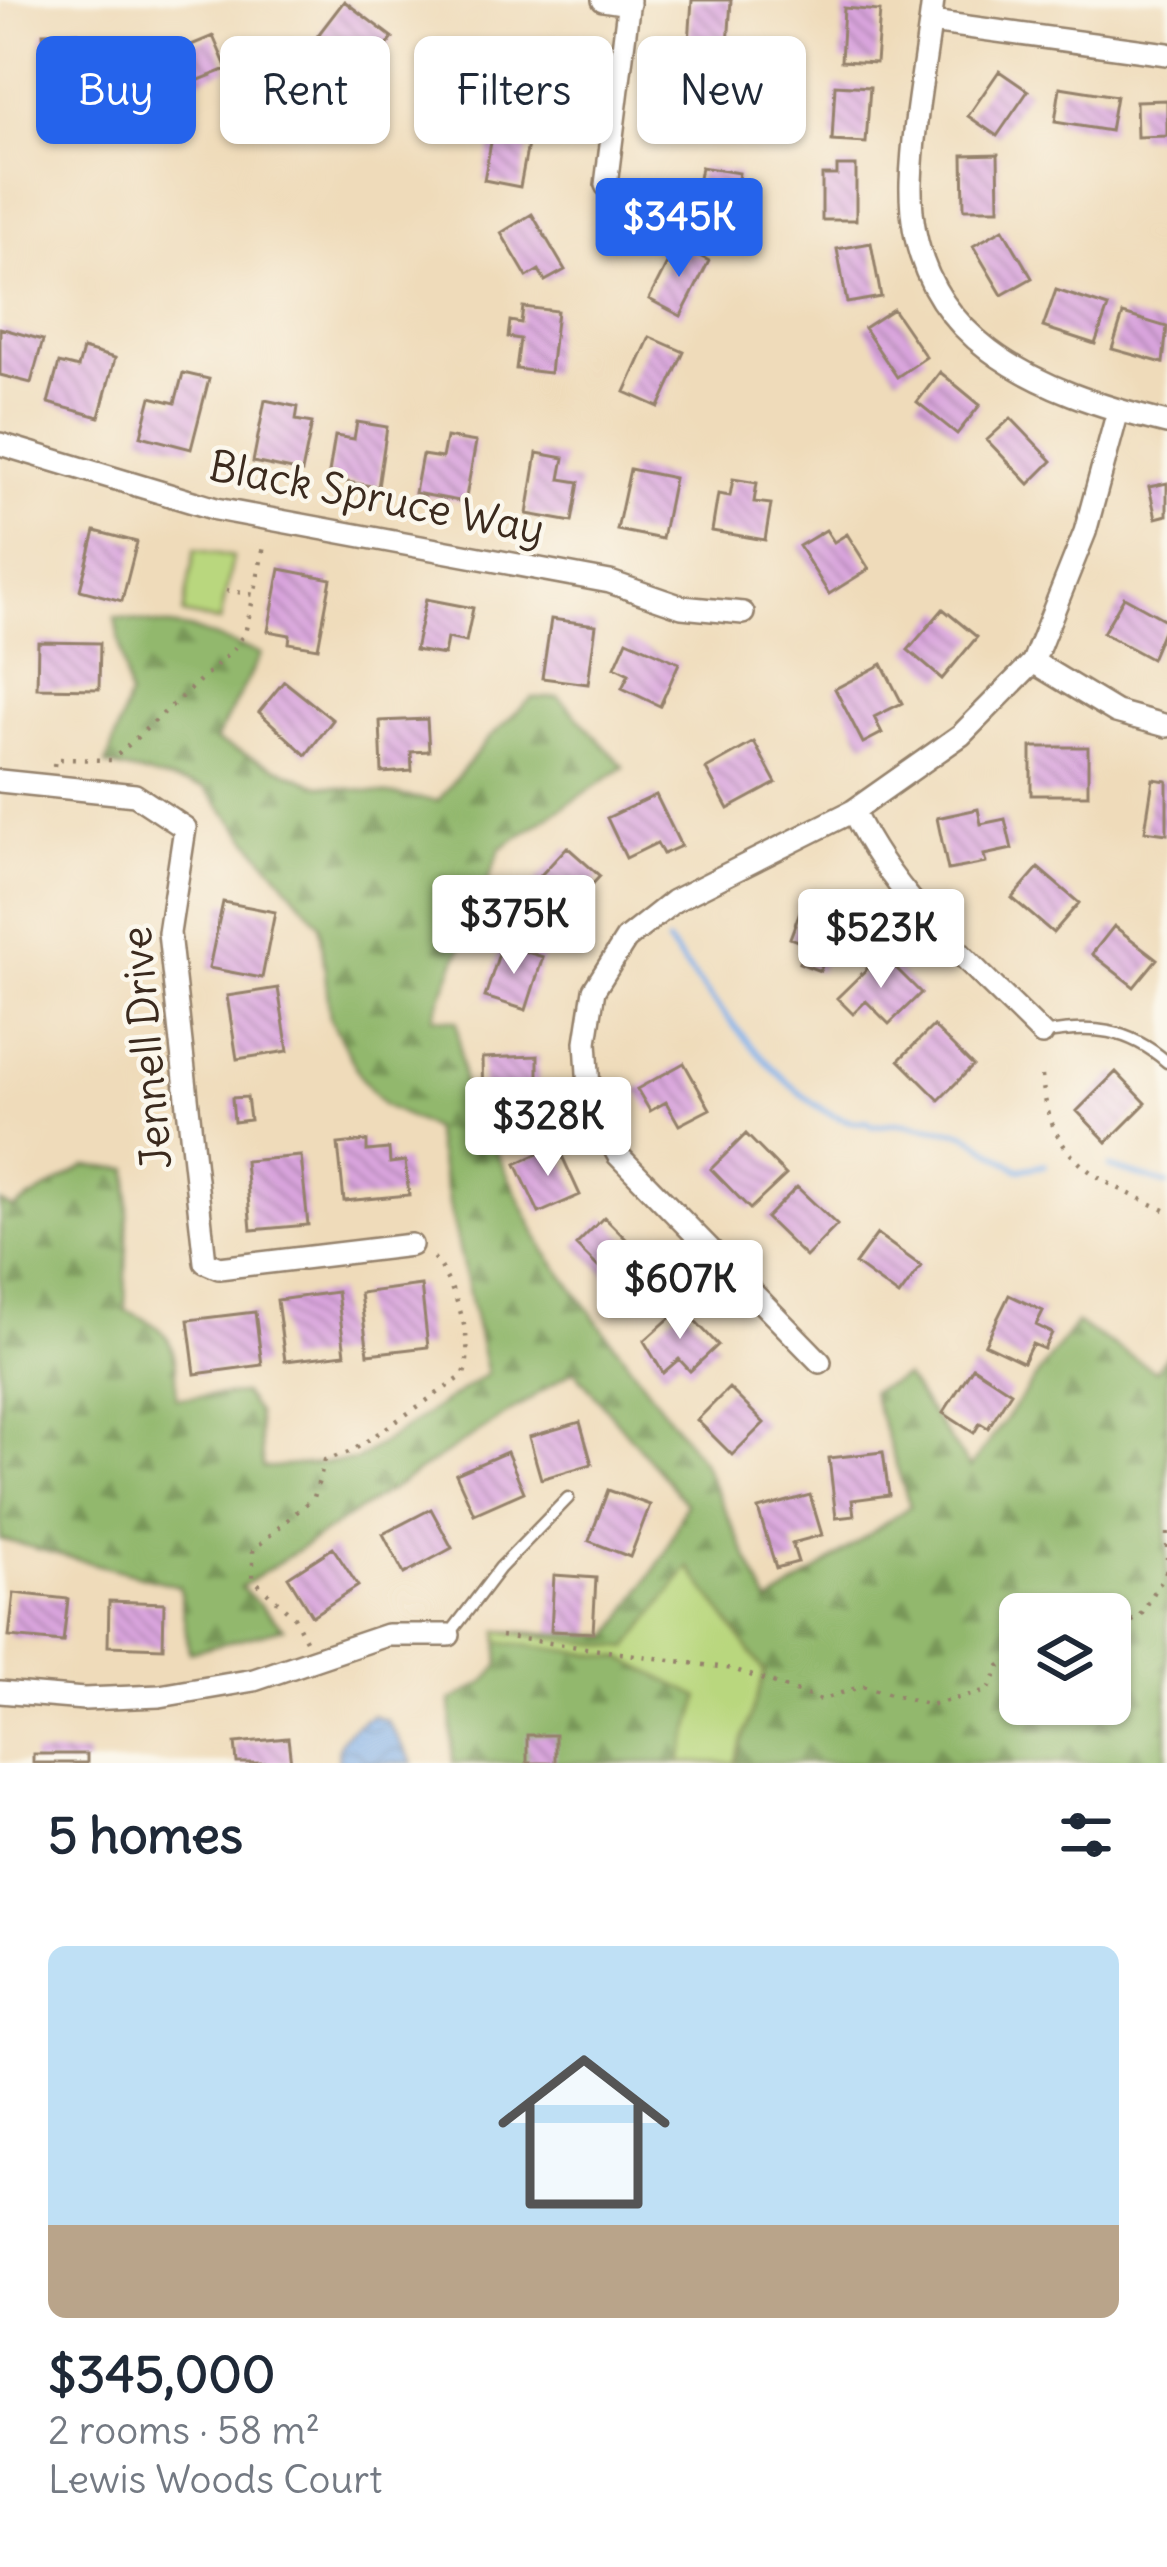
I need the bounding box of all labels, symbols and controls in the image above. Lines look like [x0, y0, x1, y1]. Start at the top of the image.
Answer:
chip: Buy [36, 36, 196, 144]
chip: Rent [220, 36, 390, 144]
chip: Filters [414, 36, 613, 144]
chip: New [637, 36, 806, 144]
pin: $345K [595, 178, 763, 280]
text: $345K [623, 192, 735, 241]
street label: Black Spruce Way [205, 439, 549, 555]
pin: $375K [430, 875, 598, 977]
text: $375K [459, 889, 569, 938]
pin: $523K [797, 889, 965, 991]
text: $523K [825, 903, 937, 952]
street label: Jennell Drive [109, 925, 183, 1171]
pin: $328K [464, 1077, 632, 1179]
text: $328K [492, 1091, 604, 1140]
pin: $607K [596, 1240, 764, 1342]
text: $607K [624, 1254, 736, 1303]
map controls [999, 1593, 1131, 1725]
button: layers [999, 1593, 1131, 1725]
icon: filters [1053, 1802, 1119, 1868]
text: 5 homes [48, 1803, 243, 1867]
icon: home [476, 2024, 692, 2240]
text: $345,000 [48, 2342, 275, 2406]
text: 2 rooms · 58 m² [48, 2406, 320, 2455]
text: Lewis Woods Court [48, 2455, 382, 2504]

